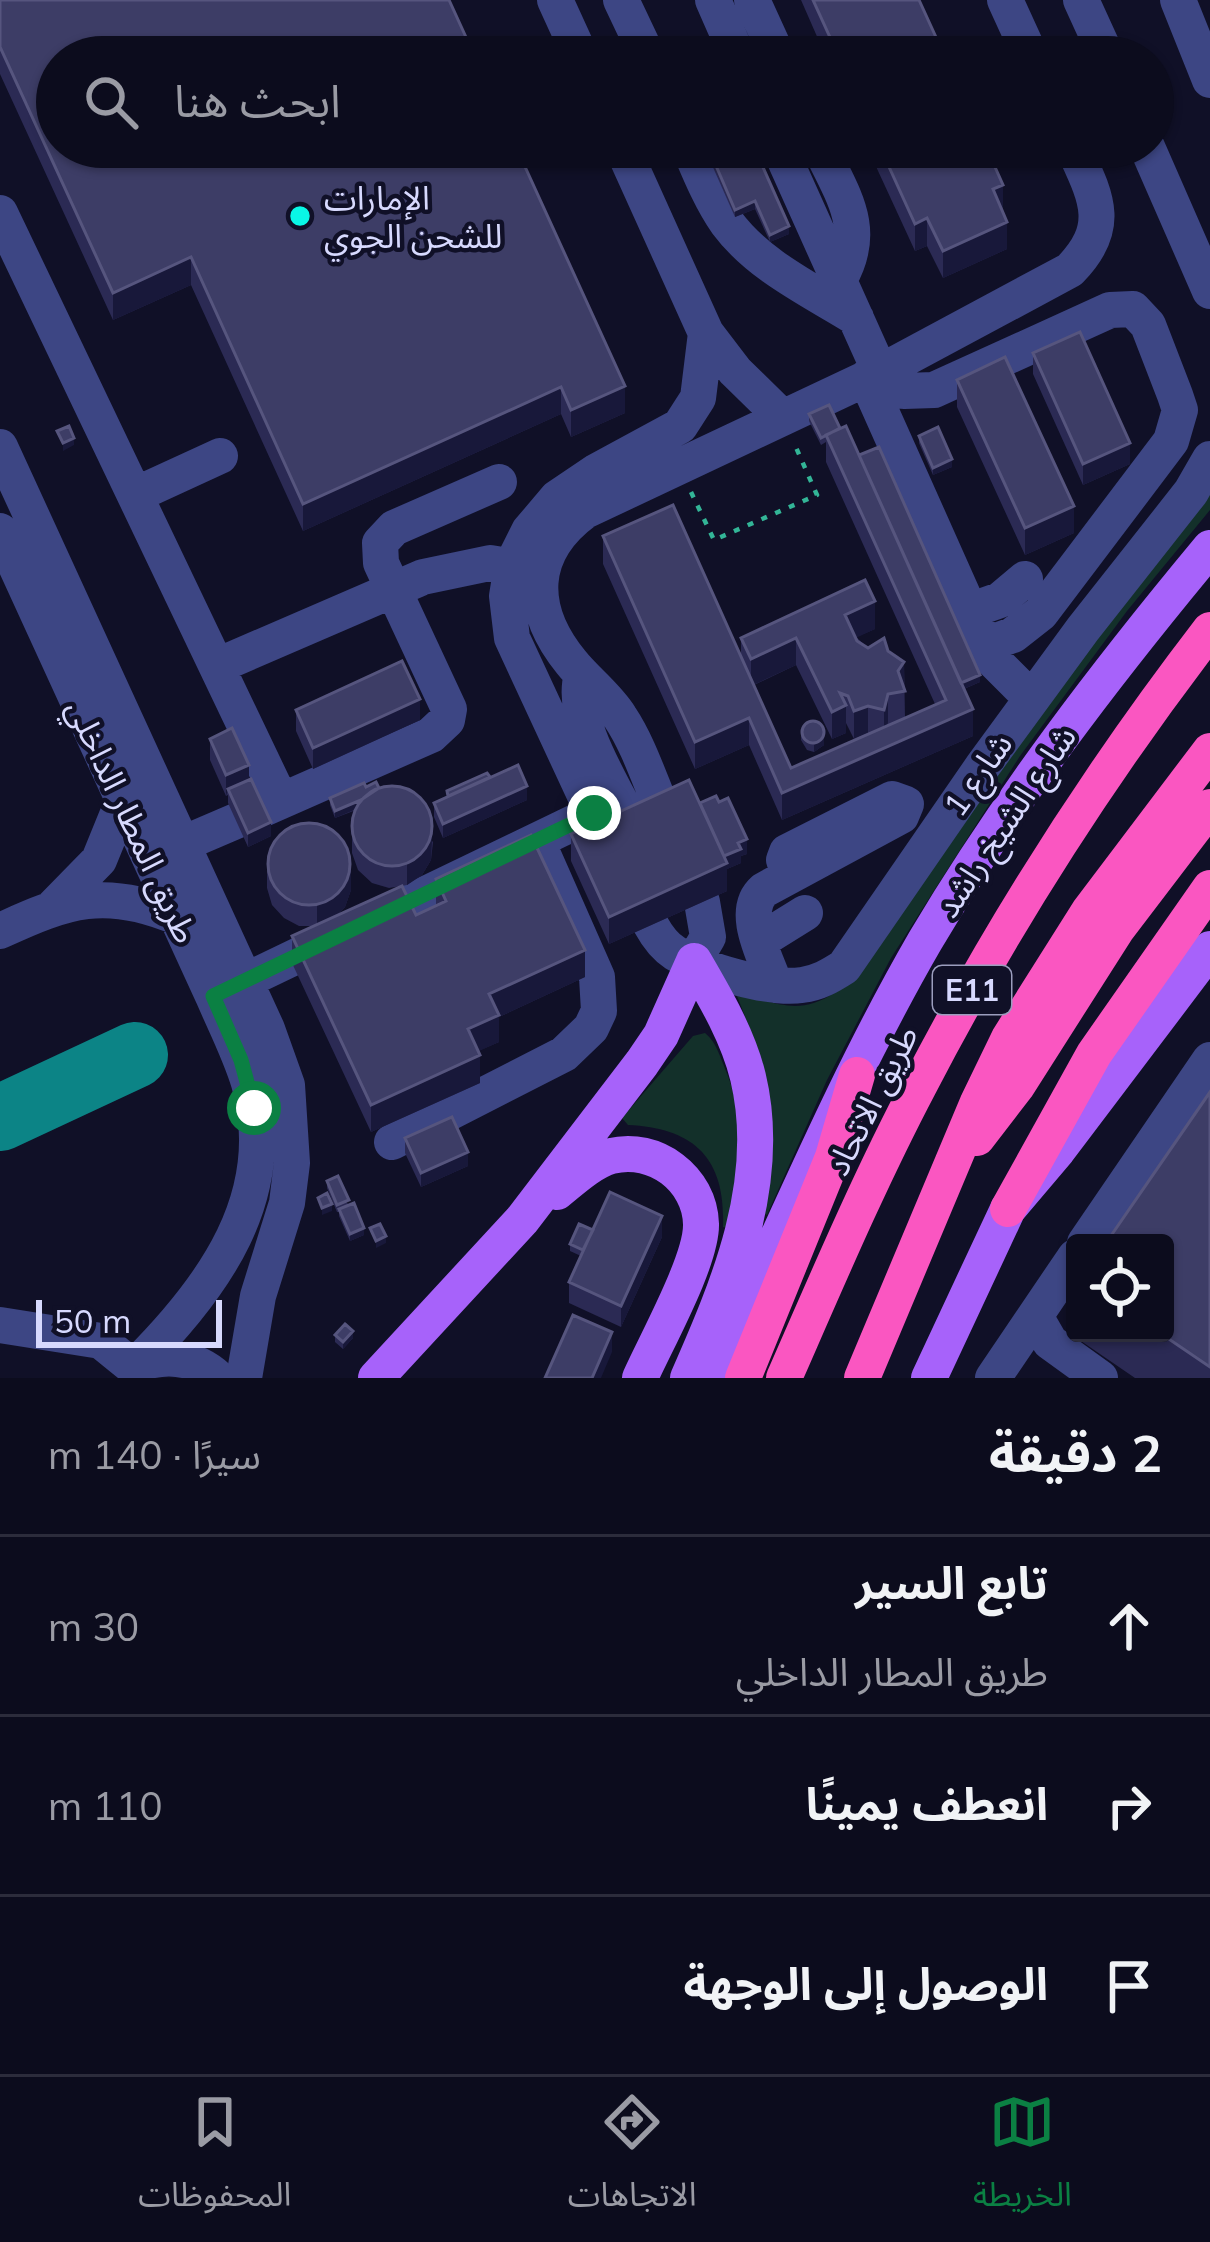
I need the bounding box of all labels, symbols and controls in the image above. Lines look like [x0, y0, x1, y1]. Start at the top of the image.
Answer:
search box [36, 36, 1174, 168]
icon: search [78, 69, 144, 135]
text: ابحث هنا [174, 72, 341, 128]
place label: الإمارات للشحن الجوي [324, 177, 502, 261]
marker: الإمارات للشحن الجوي [287, 203, 313, 229]
street label: طريق المطار الداخلي [53, 693, 207, 952]
street label: شارع الشيخ راشد [926, 717, 1088, 927]
street label: شارع 1 [934, 724, 1024, 827]
route end [567, 786, 621, 840]
road number: E11 [933, 966, 1011, 1014]
street label: طريق الاتحاد [816, 1018, 927, 1182]
route start [227, 1081, 281, 1135]
map controls [1066, 1234, 1174, 1342]
button: locate [1066, 1234, 1174, 1342]
scale bar [36, 1294, 222, 1347]
text: 50 m [54, 1300, 131, 1341]
text: 2 دقيقة [989, 1421, 1162, 1485]
text: سيرًا · 140 m [48, 1430, 261, 1479]
text: تابع السير [855, 1554, 1048, 1610]
icon: ahead [1096, 1593, 1162, 1659]
text: 30 m [48, 1602, 139, 1651]
text: طريق المطار الداخلي [736, 1647, 1048, 1696]
icon: right [1096, 1773, 1162, 1839]
text: انعطف يمينًا [806, 1775, 1048, 1831]
text: 110 m [48, 1781, 163, 1830]
icon: arrive [1096, 1953, 1162, 2019]
text: الوصول إلى الوجهة [684, 1955, 1048, 2011]
tab: المحفوظات [138, 2089, 291, 2230]
tab: الاتجاهات [568, 2089, 697, 2230]
tab: الخريطة [973, 2089, 1072, 2230]

